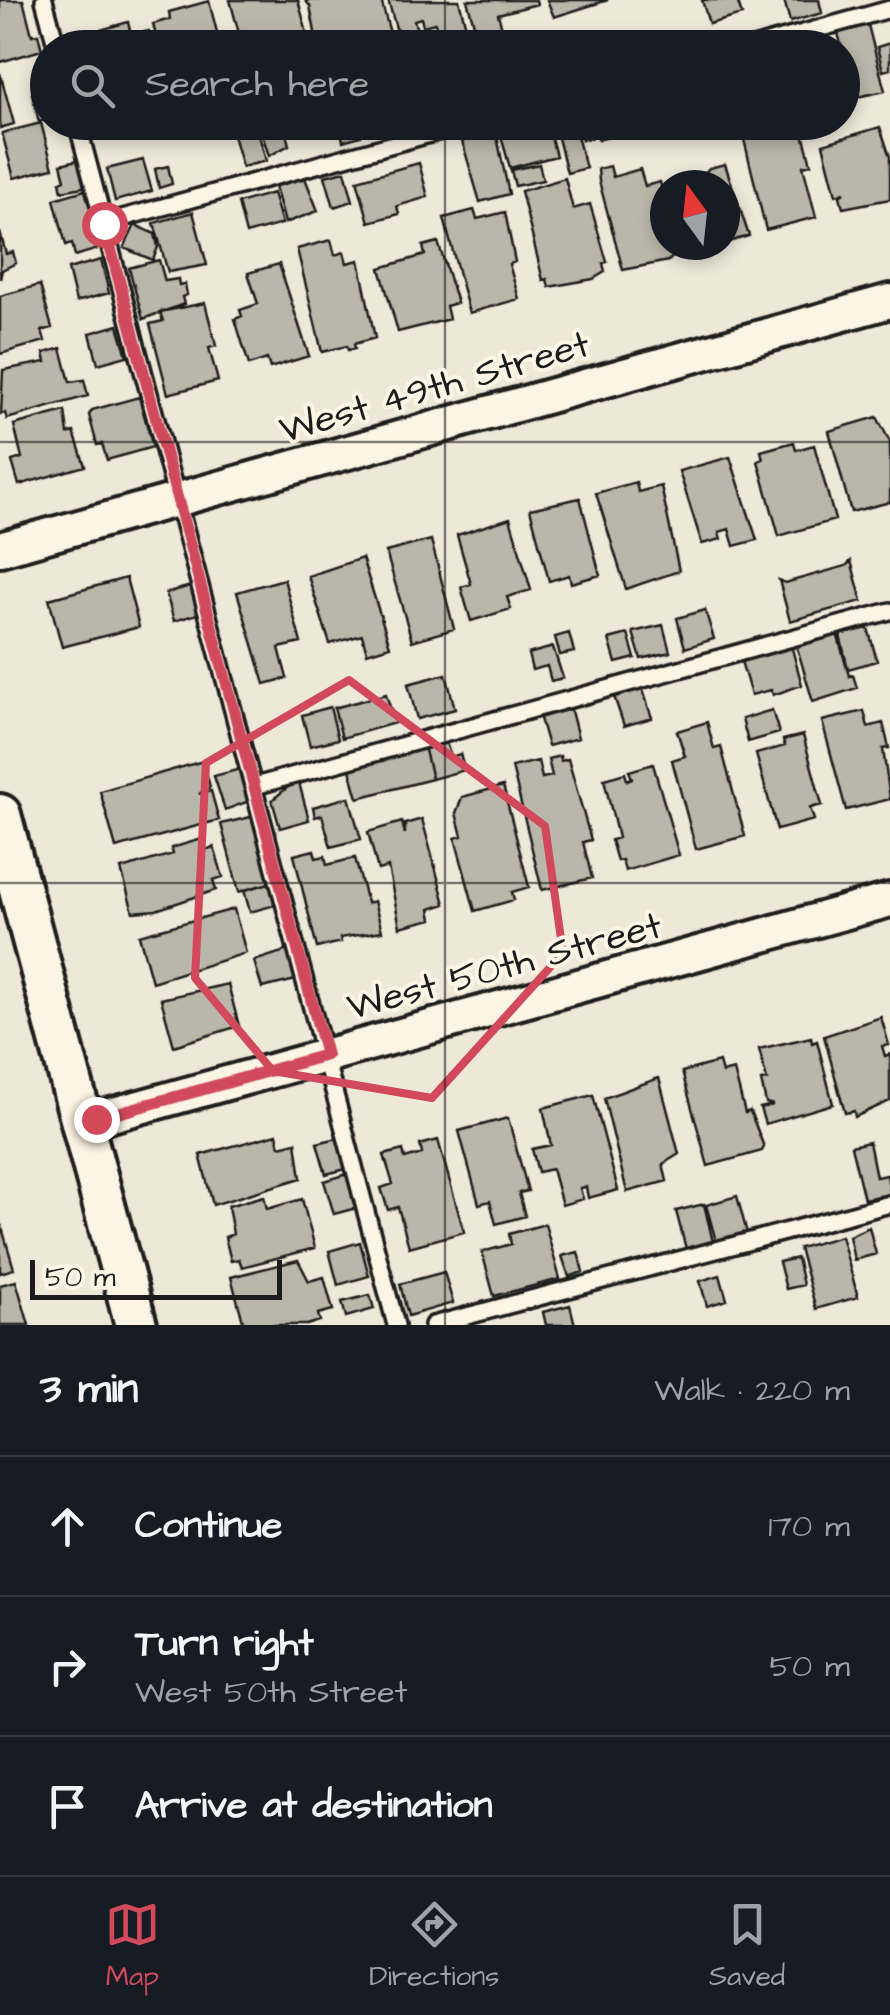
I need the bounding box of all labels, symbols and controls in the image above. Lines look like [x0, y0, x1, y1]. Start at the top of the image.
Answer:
search box [30, 30, 860, 140]
icon: search [65, 58, 120, 113]
text: Search here [145, 59, 369, 111]
north arrow [650, 170, 740, 260]
route start [82, 202, 128, 248]
street label: West 49th Street [274, 319, 596, 457]
street label: West 50th Street [342, 900, 667, 1034]
route end [74, 1097, 120, 1143]
scale bar [30, 1255, 282, 1300]
text: 50 m [45, 1258, 116, 1297]
text: 3 min [40, 1361, 138, 1419]
text: Walk · 220 m [654, 1368, 850, 1413]
icon: ahead [40, 1499, 95, 1554]
text: Continue [135, 1500, 282, 1552]
text: 170 m [768, 1504, 850, 1549]
text: Turn right [135, 1618, 314, 1670]
icon: right [40, 1639, 95, 1694]
text: 50 m [769, 1644, 850, 1689]
text: West 50th Street [135, 1670, 407, 1715]
icon: arrive [40, 1779, 95, 1834]
text: Arrive at destination [135, 1780, 492, 1832]
tab: Map [105, 1897, 160, 1996]
tab: Directions [369, 1897, 499, 1996]
tab: Saved [709, 1897, 785, 1996]

